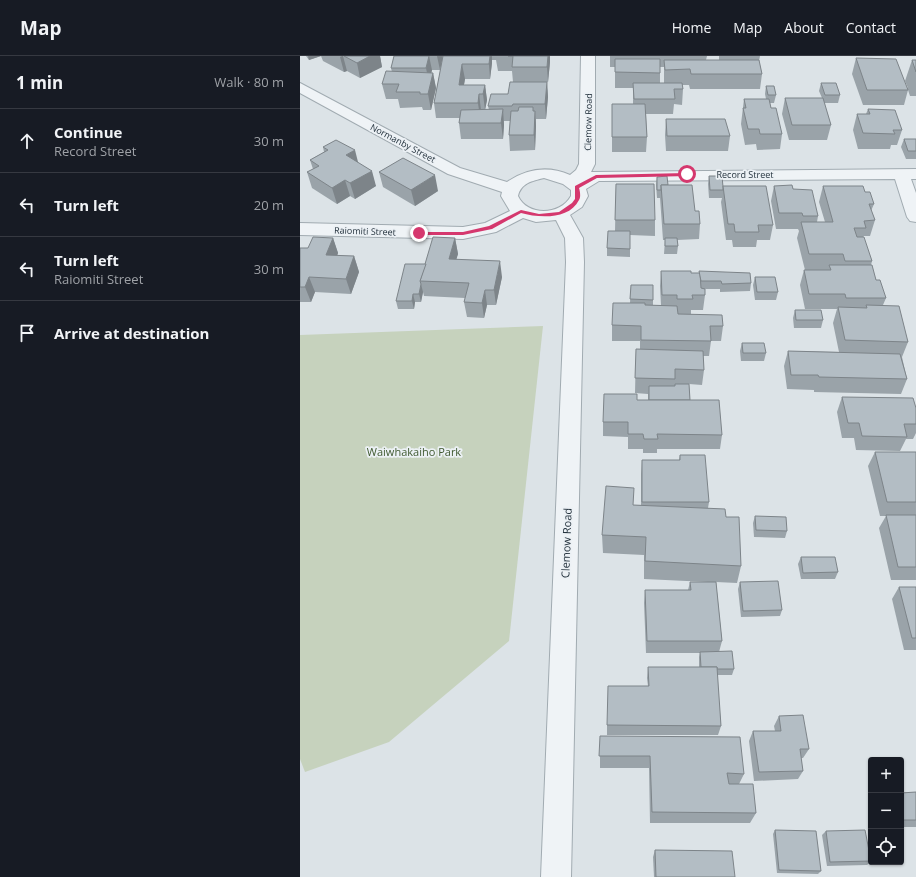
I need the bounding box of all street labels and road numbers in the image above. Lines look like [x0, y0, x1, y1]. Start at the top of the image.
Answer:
street label: Clemow Road [581, 93, 595, 151]
street label: Normanby Street [368, 120, 438, 166]
street label: Record Street [717, 168, 774, 181]
street label: Raiomiti Street [334, 223, 396, 239]
street label: Clemow Road [557, 508, 575, 578]

